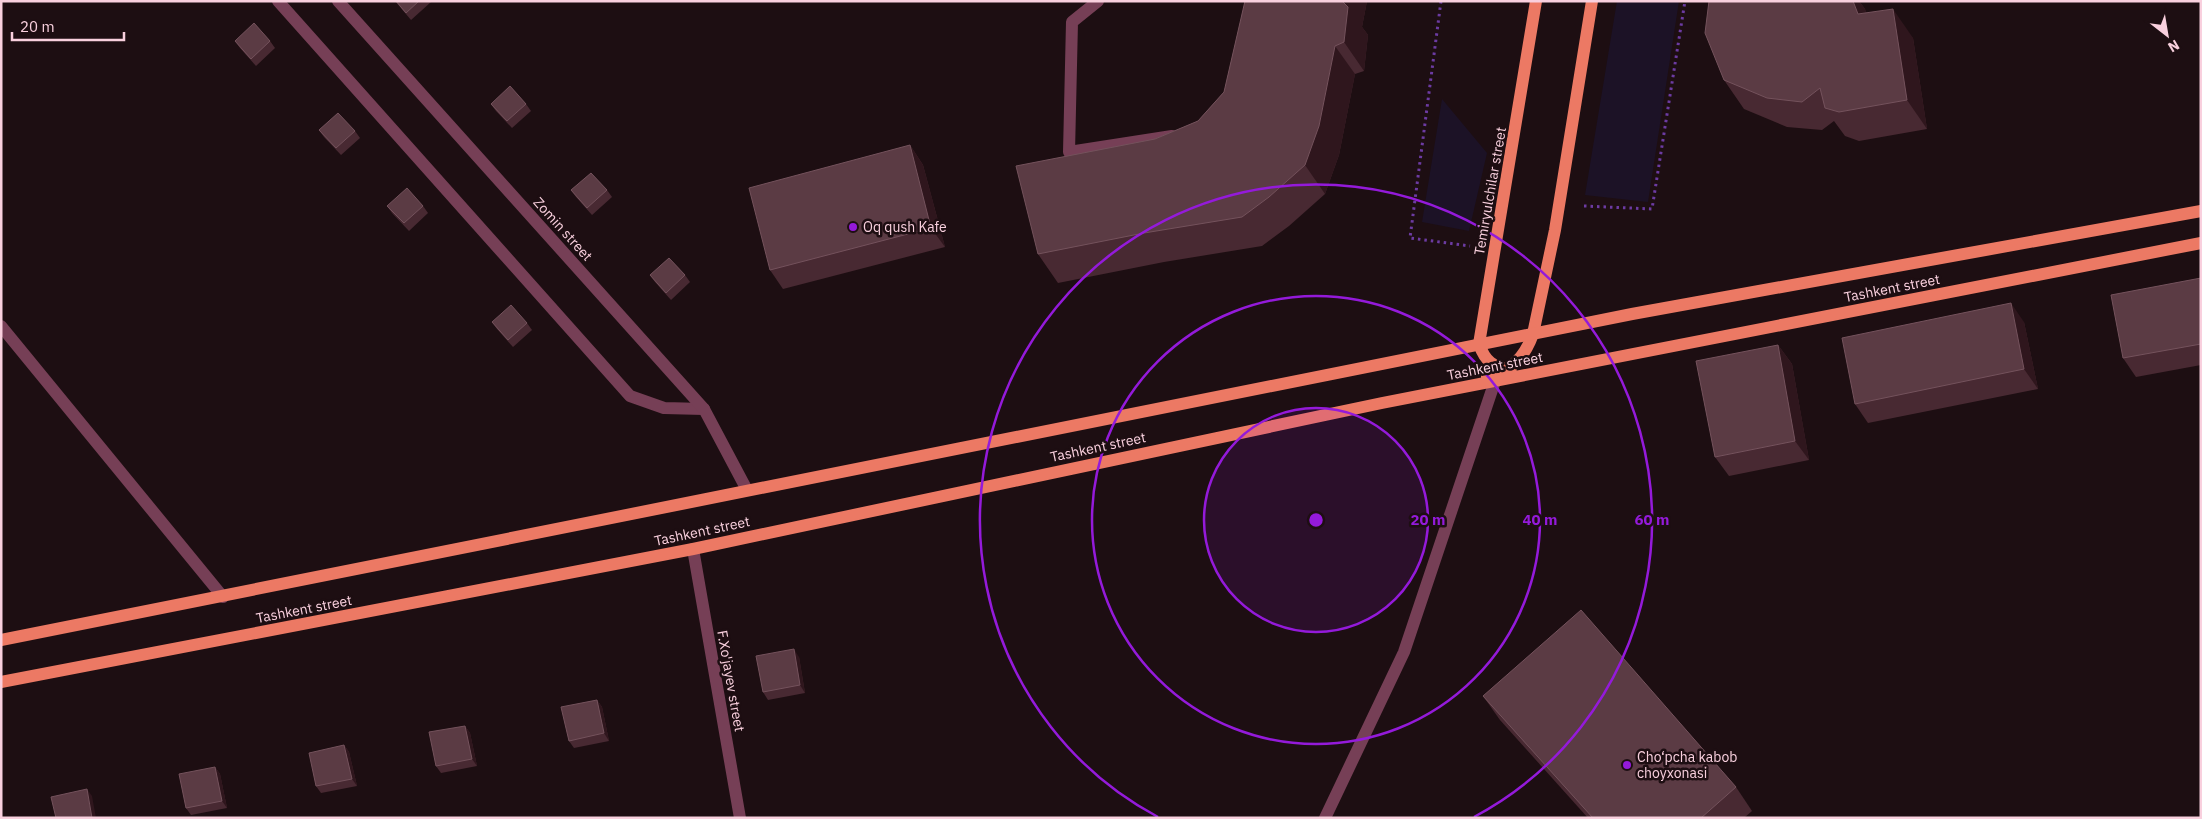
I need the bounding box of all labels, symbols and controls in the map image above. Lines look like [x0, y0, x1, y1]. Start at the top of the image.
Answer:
scale bar [12, 10, 125, 42]
north arrow [2142, 10, 2192, 60]
text: 20 m [20, 17, 55, 36]
text: N [2165, 36, 2183, 56]
street label: Temiryulchilar street [1470, 125, 1510, 256]
street label: Zomin street [530, 193, 596, 265]
place label: Oq qush Kafe [863, 218, 947, 236]
marker: Oq qush Kafe [847, 221, 859, 233]
street label: Tashkent street [1843, 270, 1942, 306]
street label: Tashkent street [1446, 348, 1545, 384]
street label: Tashkent street [1049, 428, 1148, 466]
text: 20 m [1411, 510, 1445, 529]
text: 40 m [1523, 510, 1557, 529]
text: 60 m [1635, 510, 1669, 529]
centre of rings [1307, 511, 1325, 529]
street label: Tashkent street [653, 512, 752, 550]
street label: Tashkent street [255, 591, 354, 627]
street label: F.Хo'jayev street [713, 629, 749, 733]
place label: Cho‘pcha kabob choyxonasi [1637, 748, 1737, 782]
marker: Cho‘pcha kabob choyxonasi [1621, 759, 1633, 771]

